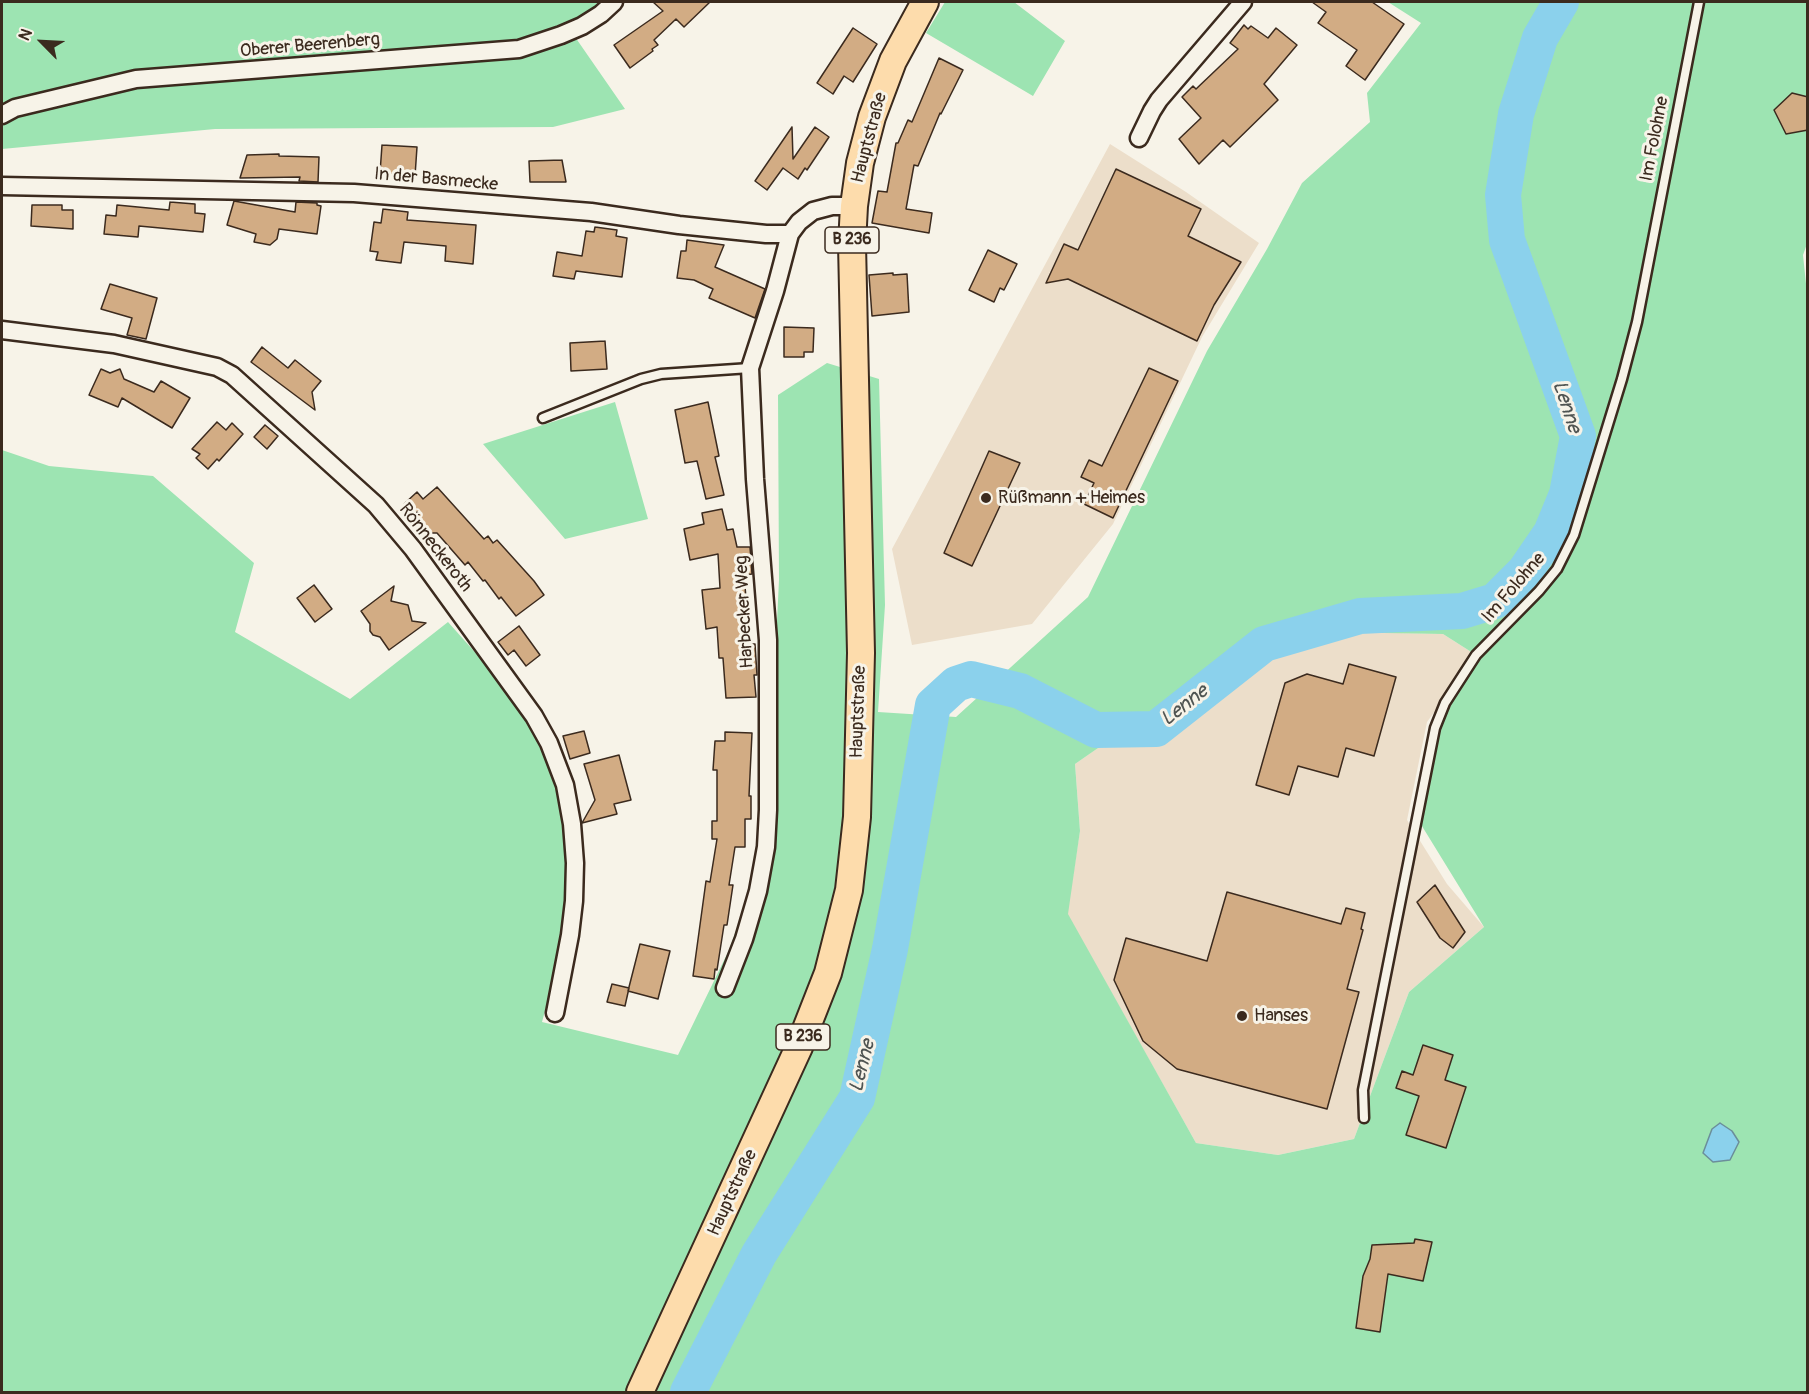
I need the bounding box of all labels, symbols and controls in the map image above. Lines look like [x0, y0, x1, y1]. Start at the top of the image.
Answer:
north arrow [12, 12, 72, 72]
text: N [14, 26, 37, 44]
street label: Oberer Beerenberg [239, 29, 381, 63]
street label: Hauptstraße [848, 90, 892, 186]
street label: Im Folohne [1636, 95, 1674, 183]
street label: In der Basmecke [373, 164, 499, 196]
road number: B 236 [825, 227, 879, 253]
water label: Lenne [1546, 378, 1586, 436]
place label: Rüßmann + Heimes [998, 487, 1145, 509]
marker: Rüßmann + Heimes [979, 491, 993, 505]
street label: Rönneckeroth [394, 499, 476, 597]
street label: Im Folohne [1478, 548, 1550, 628]
street label: Harbecker Weg [731, 555, 759, 669]
street label: Hauptstraße [847, 665, 871, 759]
water label: Lenne [1157, 680, 1213, 732]
place label: Hanses [1254, 1005, 1308, 1027]
marker: Hanses [1235, 1009, 1249, 1023]
road number: B 236 [776, 1024, 830, 1050]
water label: Lenne [845, 1037, 881, 1095]
street label: Hauptstraße [704, 1146, 762, 1240]

